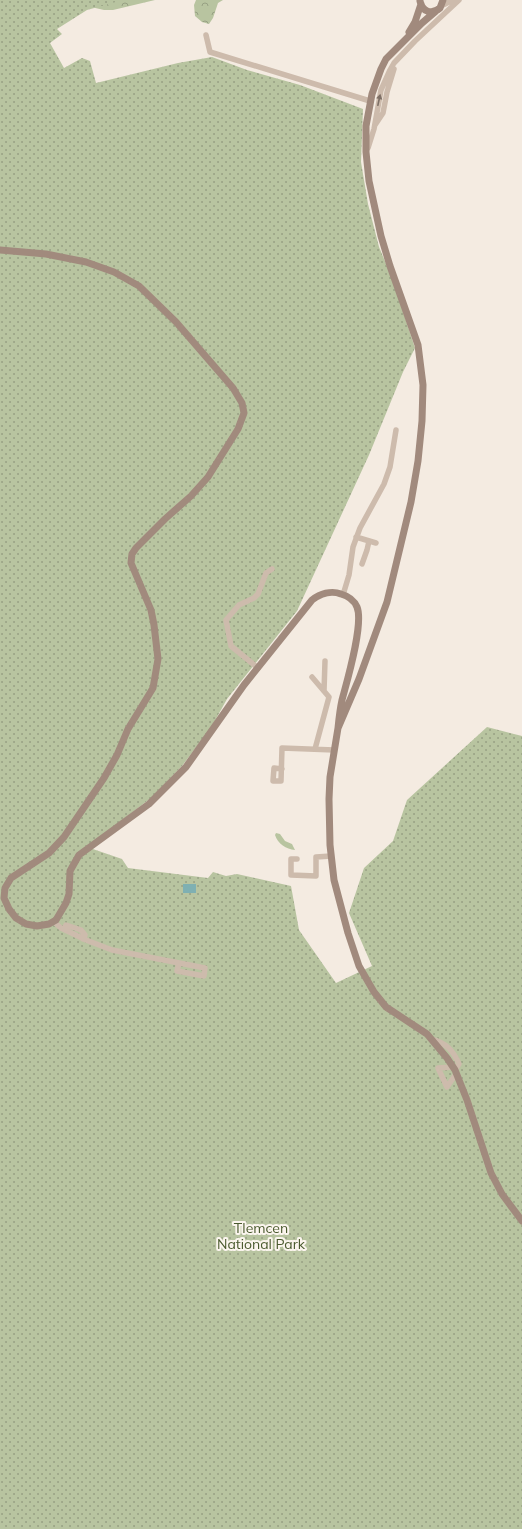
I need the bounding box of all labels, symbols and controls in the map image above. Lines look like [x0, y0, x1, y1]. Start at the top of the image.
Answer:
one-way arrow [376, 94, 382, 107]
park label: Tlemcen National Park [217, 1219, 306, 1253]

